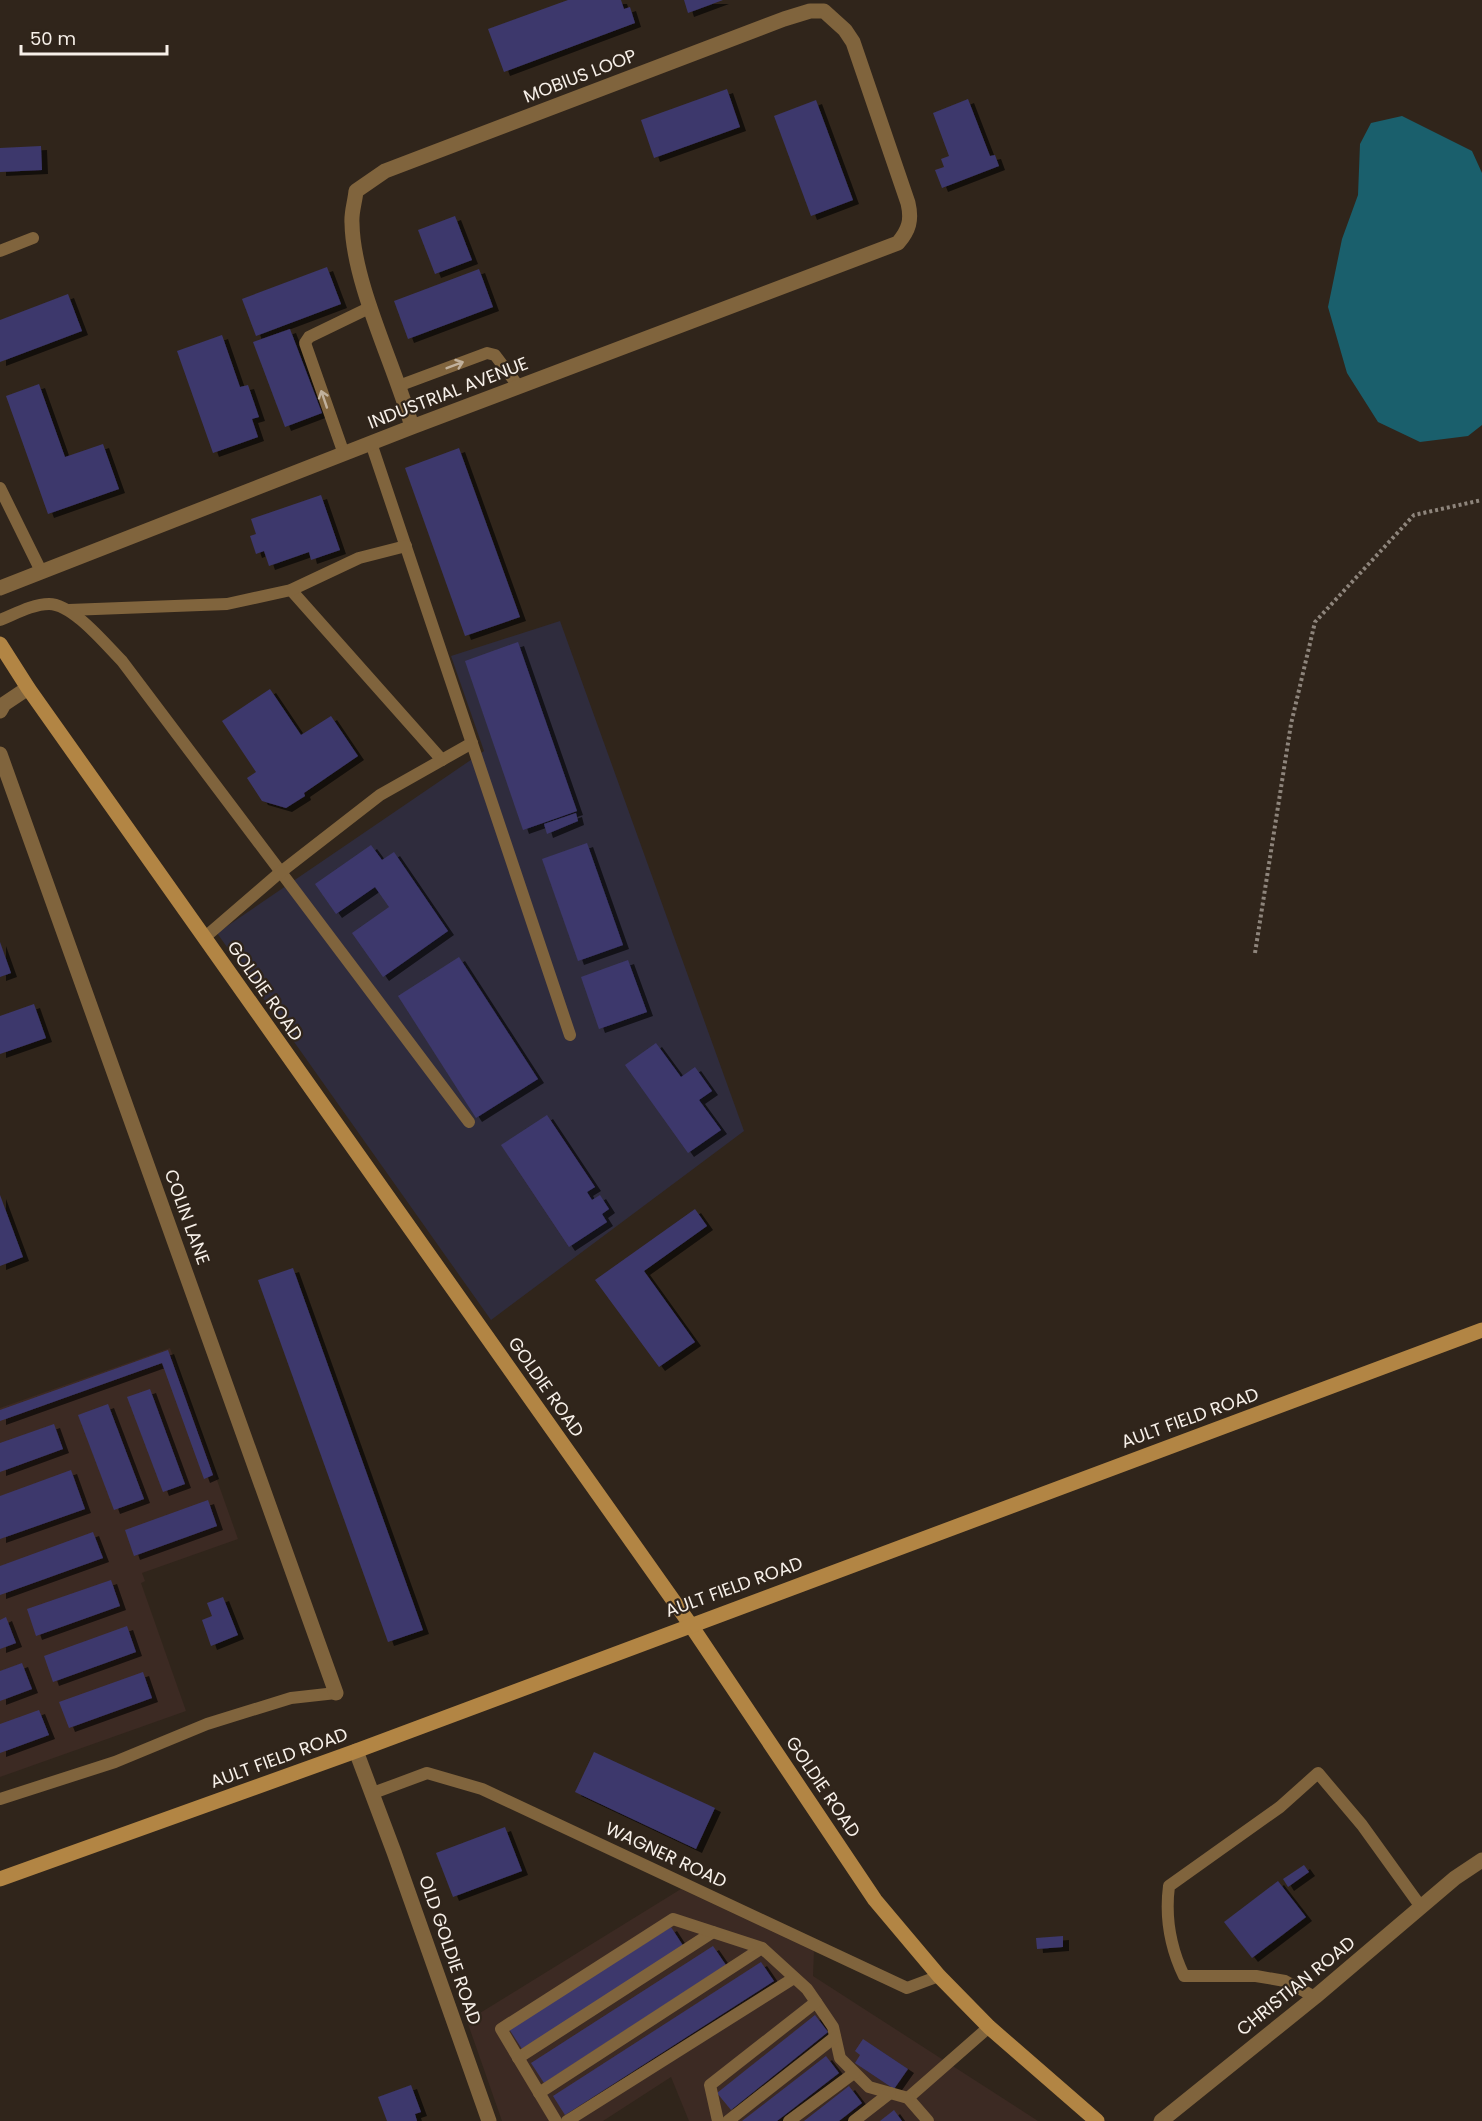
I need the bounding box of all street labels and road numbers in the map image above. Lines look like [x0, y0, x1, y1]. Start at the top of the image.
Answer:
street label: MOBIUS LOOP [520, 43, 640, 109]
street label: INDUSTRIAL AVENUE [364, 350, 532, 435]
street label: GOLDIE ROAD [222, 936, 309, 1046]
street label: COLIN LANE [159, 1166, 216, 1268]
street label: GOLDIE ROAD [503, 1332, 590, 1442]
street label: AULT FIELD ROAD [1118, 1381, 1262, 1454]
street label: AULT FIELD ROAD [662, 1550, 806, 1623]
street label: AULT FIELD ROAD [207, 1721, 351, 1794]
street label: GOLDIE ROAD [780, 1731, 867, 1842]
street label: WAGNER ROAD [601, 1815, 731, 1894]
street label: OLD GOLDIE ROAD [413, 1872, 488, 2028]
street label: CHRISTIAN ROAD [1231, 1930, 1360, 2041]

